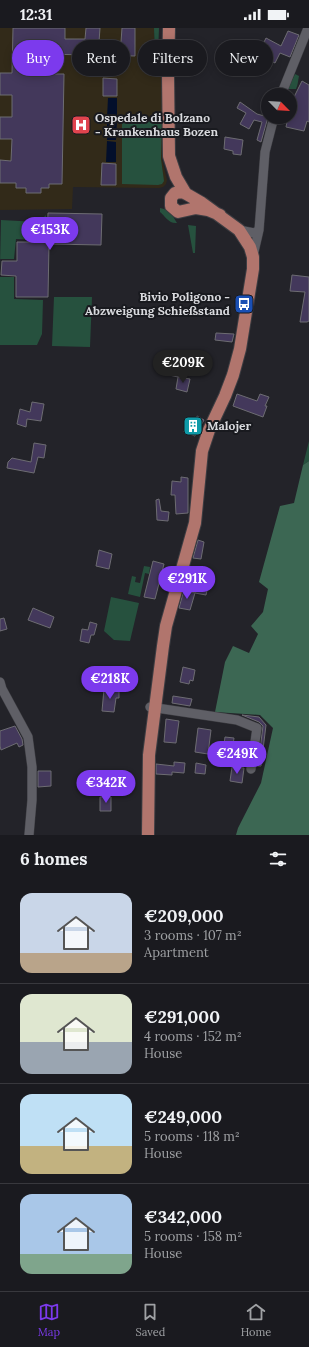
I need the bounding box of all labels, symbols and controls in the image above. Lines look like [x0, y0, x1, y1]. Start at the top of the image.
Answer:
text: 12:31 [20, 5, 52, 24]
chip: Buy [12, 40, 64, 76]
chip: Rent [72, 40, 130, 76]
chip: Filters [138, 40, 207, 76]
chip: New [215, 40, 273, 76]
north arrow [261, 88, 297, 124]
map controls [261, 88, 297, 124]
place label: Ospedale di Bolzano - Krankenhaus Bozen [95, 110, 218, 139]
hospital icon: Ospedale di Bolzano - Krankenhaus Bozen [70, 114, 92, 136]
pin: €153K [22, 217, 78, 251]
text: €153K [30, 221, 70, 238]
place label: Bivio Poligono - Abzweigung Schießstand [85, 289, 230, 318]
bus stop icon: Bivio Poligono - Abzweigung Schießstand [233, 293, 255, 315]
pin: €209K [155, 350, 211, 384]
text: €209K [162, 354, 204, 371]
building icon: Malojer [182, 415, 204, 437]
place label: Malojer [207, 418, 251, 433]
pin: €291K [159, 566, 215, 600]
text: €291K [167, 570, 207, 587]
pin: €218K [82, 666, 138, 700]
text: €218K [90, 670, 130, 687]
pin: €249K [209, 741, 265, 775]
text: €249K [216, 745, 258, 762]
pin: €342K [78, 770, 134, 804]
text: €342K [85, 774, 127, 791]
text: 6 homes [20, 848, 87, 870]
icon: filters [267, 848, 289, 870]
text: €209,000 [144, 905, 224, 927]
icon: home [52, 909, 100, 957]
text: 3 rooms · 107 m² [144, 927, 242, 944]
text: Apartment [144, 944, 209, 961]
text: €291,000 [144, 1006, 220, 1028]
icon: home [52, 1010, 100, 1058]
text: 4 rooms · 152 m² [144, 1028, 242, 1045]
text: House [144, 1045, 182, 1062]
text: €249,000 [144, 1106, 222, 1128]
icon: home [52, 1110, 100, 1158]
text: 5 rooms · 118 m² [144, 1128, 240, 1145]
text: House [144, 1145, 182, 1162]
text: €342,000 [144, 1206, 222, 1228]
icon: home [52, 1210, 100, 1258]
text: 5 rooms · 158 m² [144, 1228, 242, 1245]
text: House [144, 1245, 182, 1262]
tab: Map [38, 1301, 60, 1339]
tab: Saved [135, 1301, 165, 1339]
tab: Home [241, 1301, 271, 1339]

